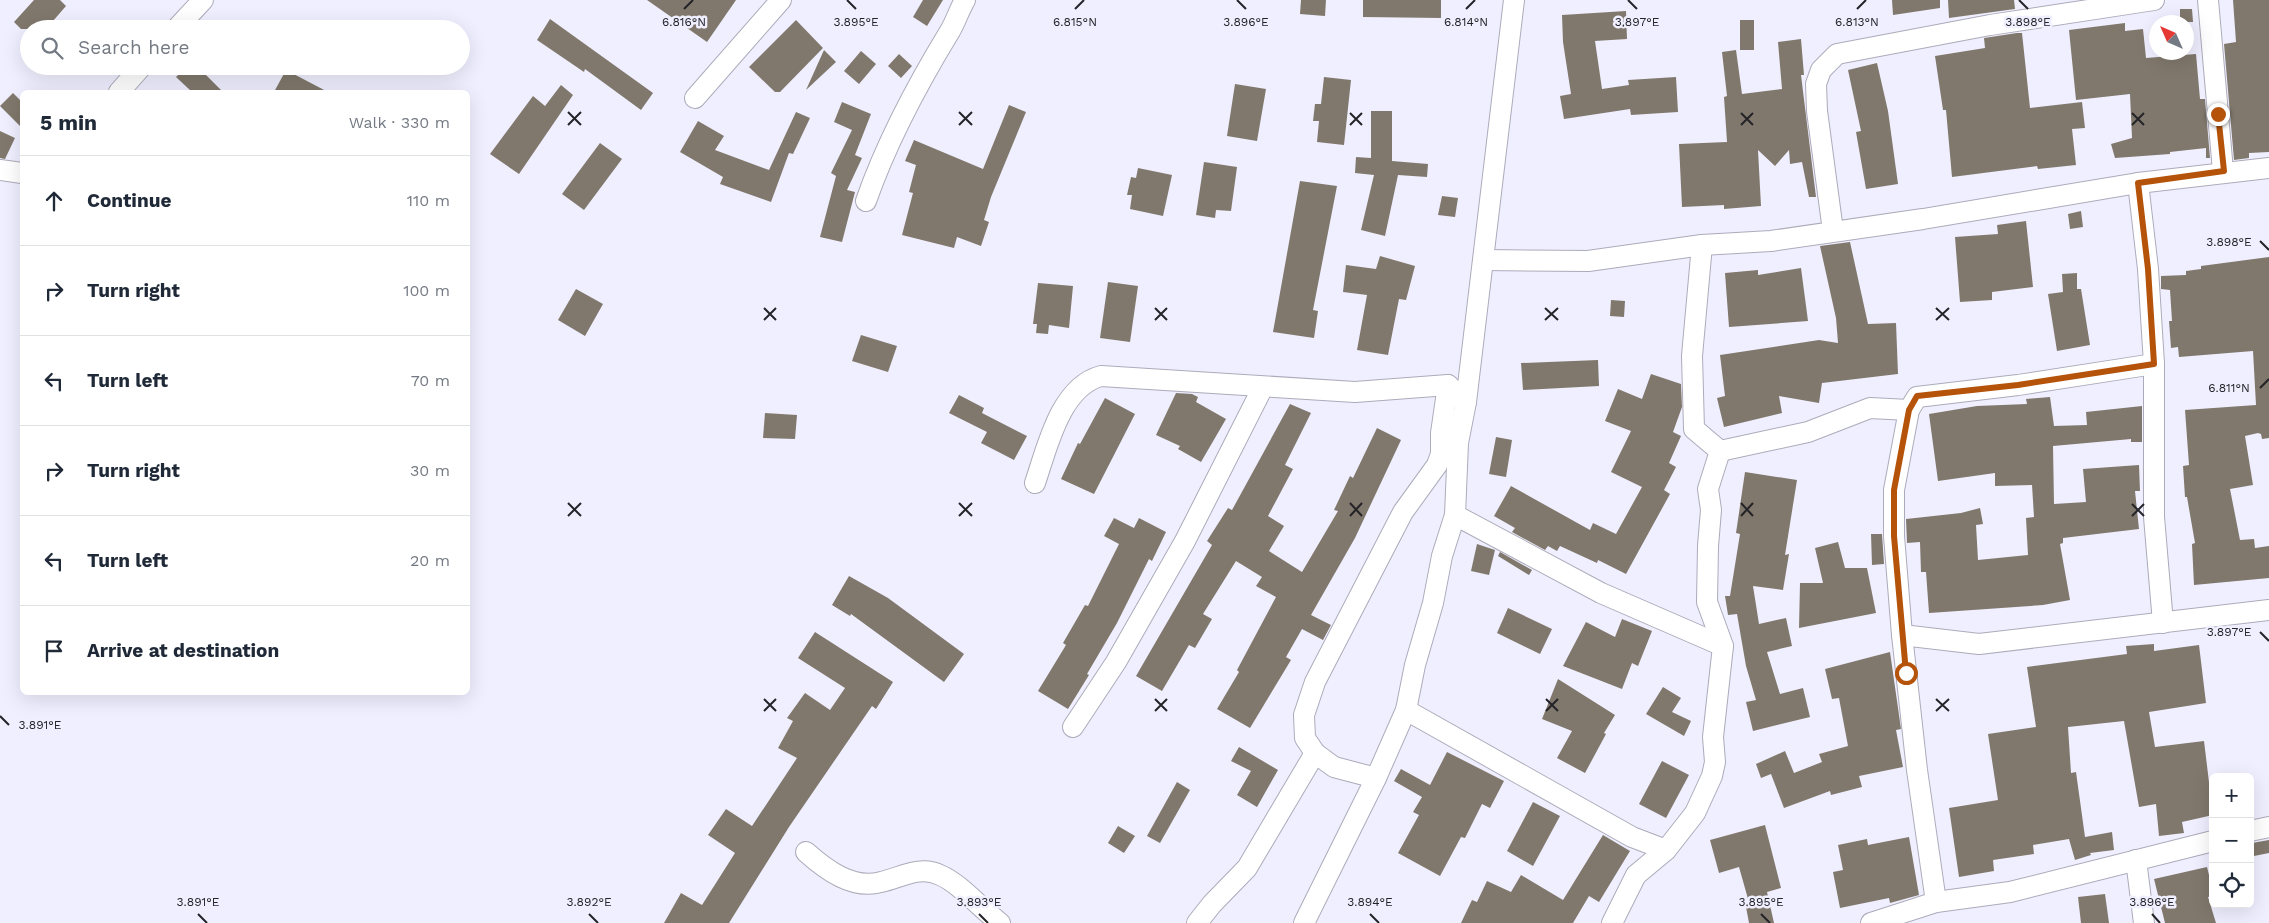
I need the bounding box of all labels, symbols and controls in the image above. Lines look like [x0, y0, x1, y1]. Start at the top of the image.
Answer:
text: 6.816°N [662, 15, 706, 29]
text: 3.895°E [833, 15, 879, 29]
text: 6.815°N [1053, 15, 1097, 29]
text: 3.896°E [1223, 15, 1269, 29]
text: 6.814°N [1444, 15, 1488, 29]
text: 3.897°E [1615, 15, 1660, 29]
text: 6.813°N [1835, 15, 1879, 29]
text: 3.898°E [2005, 15, 2051, 29]
north arrow [2149, 15, 2194, 60]
search box [20, 20, 470, 75]
icon: search [38, 34, 66, 62]
text: Search here [78, 36, 189, 59]
route end [2207, 103, 2230, 126]
text: 5 min [40, 110, 97, 135]
text: Walk · 330 m [349, 113, 450, 132]
icon: ahead [40, 187, 68, 215]
text: Continue [87, 189, 171, 212]
text: 110 m [407, 191, 450, 210]
text: 3.898°E [2206, 235, 2252, 249]
icon: right [40, 277, 68, 305]
text: Turn right [87, 279, 180, 302]
text: 100 m [403, 281, 450, 300]
icon: left [40, 367, 68, 395]
text: Turn left [87, 369, 168, 392]
text: 70 m [411, 371, 450, 390]
text: 6.811°N [2208, 381, 2250, 395]
icon: right [40, 457, 68, 485]
text: Turn right [87, 459, 180, 482]
text: 30 m [410, 461, 450, 480]
icon: left [40, 547, 68, 575]
text: Turn left [87, 549, 168, 572]
text: 20 m [410, 551, 450, 570]
text: 3.897°E [2207, 625, 2252, 639]
icon: arrive [40, 637, 68, 665]
text: Arrive at destination [87, 639, 279, 662]
route start [1895, 662, 1918, 685]
text: 3.891°E [19, 718, 62, 732]
map controls [2209, 773, 2254, 908]
button: + [2209, 773, 2254, 818]
button: − [2209, 818, 2254, 863]
button: locate [2209, 863, 2254, 908]
text: 3.891°E [177, 895, 220, 909]
text: 3.892°E [566, 895, 612, 909]
text: 3.893°E [957, 895, 1002, 909]
text: 3.894°E [1347, 895, 1393, 909]
text: 3.895°E [1738, 895, 1784, 909]
text: 3.896°E [2129, 895, 2175, 909]

